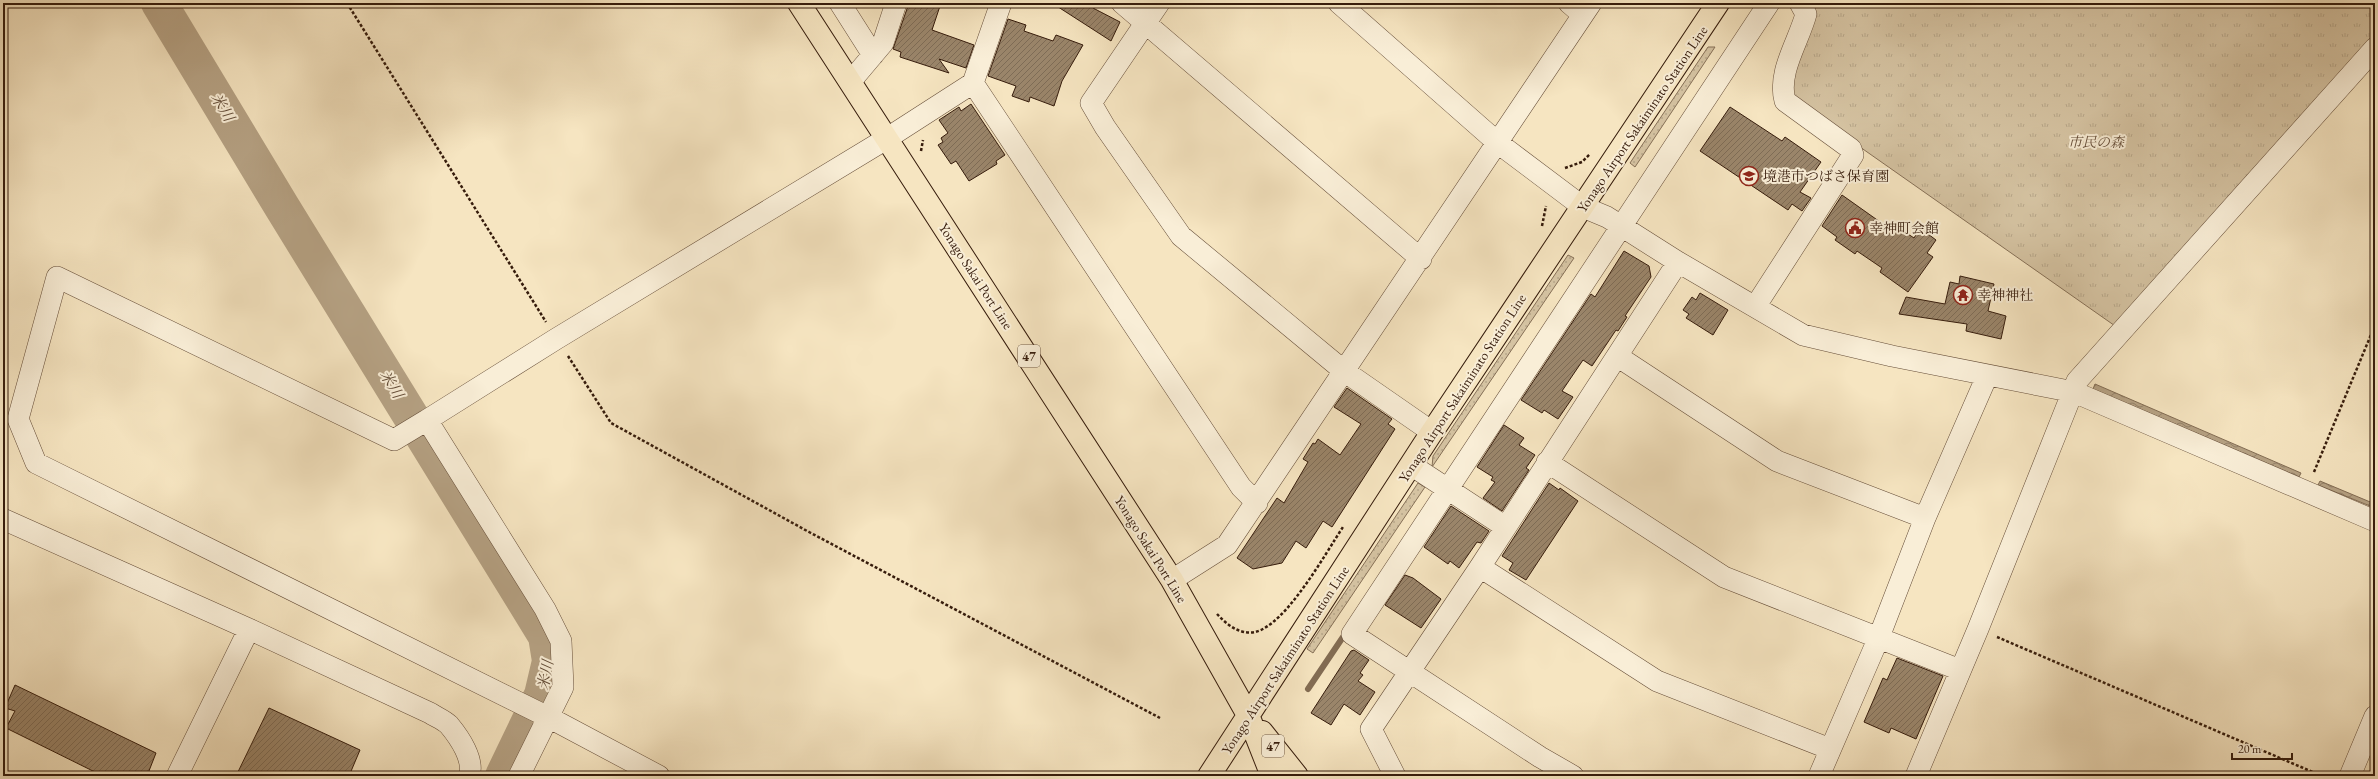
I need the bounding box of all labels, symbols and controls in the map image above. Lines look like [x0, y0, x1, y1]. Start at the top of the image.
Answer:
street label: Yonago Airport Sakaiminato Station Line [1573, 22, 1712, 216]
water label: 米川 [207, 89, 240, 126]
park label: 市民の森 [2068, 133, 2126, 151]
school or university icon: 境港市つばさ保育園 [1738, 165, 1760, 187]
place label: 境港市つばさ保育園 [1763, 167, 1889, 185]
public building icon: 幸神町会館 [1844, 217, 1866, 239]
street label: Yonago Sakai Port Line [935, 219, 1017, 333]
place label: 幸神町会館 [1869, 219, 1939, 237]
temple icon: 幸神神社 [1952, 284, 1974, 306]
place label: 幸神神社 [1977, 286, 2033, 304]
street label: Yonago Airport Sakaiminato Station Line [1394, 290, 1530, 486]
road number: 47 [1018, 345, 1040, 367]
water label: 米川 [376, 366, 409, 403]
street label: Yonago Sakai Port Line [1111, 492, 1192, 606]
street label: Yonago Airport Sakaiminato Station Line [1217, 562, 1353, 758]
water label: 米川 [533, 657, 557, 691]
road number: 47 [1262, 735, 1284, 757]
scale bar [2232, 735, 2292, 761]
text: 20 m [2238, 741, 2262, 757]

